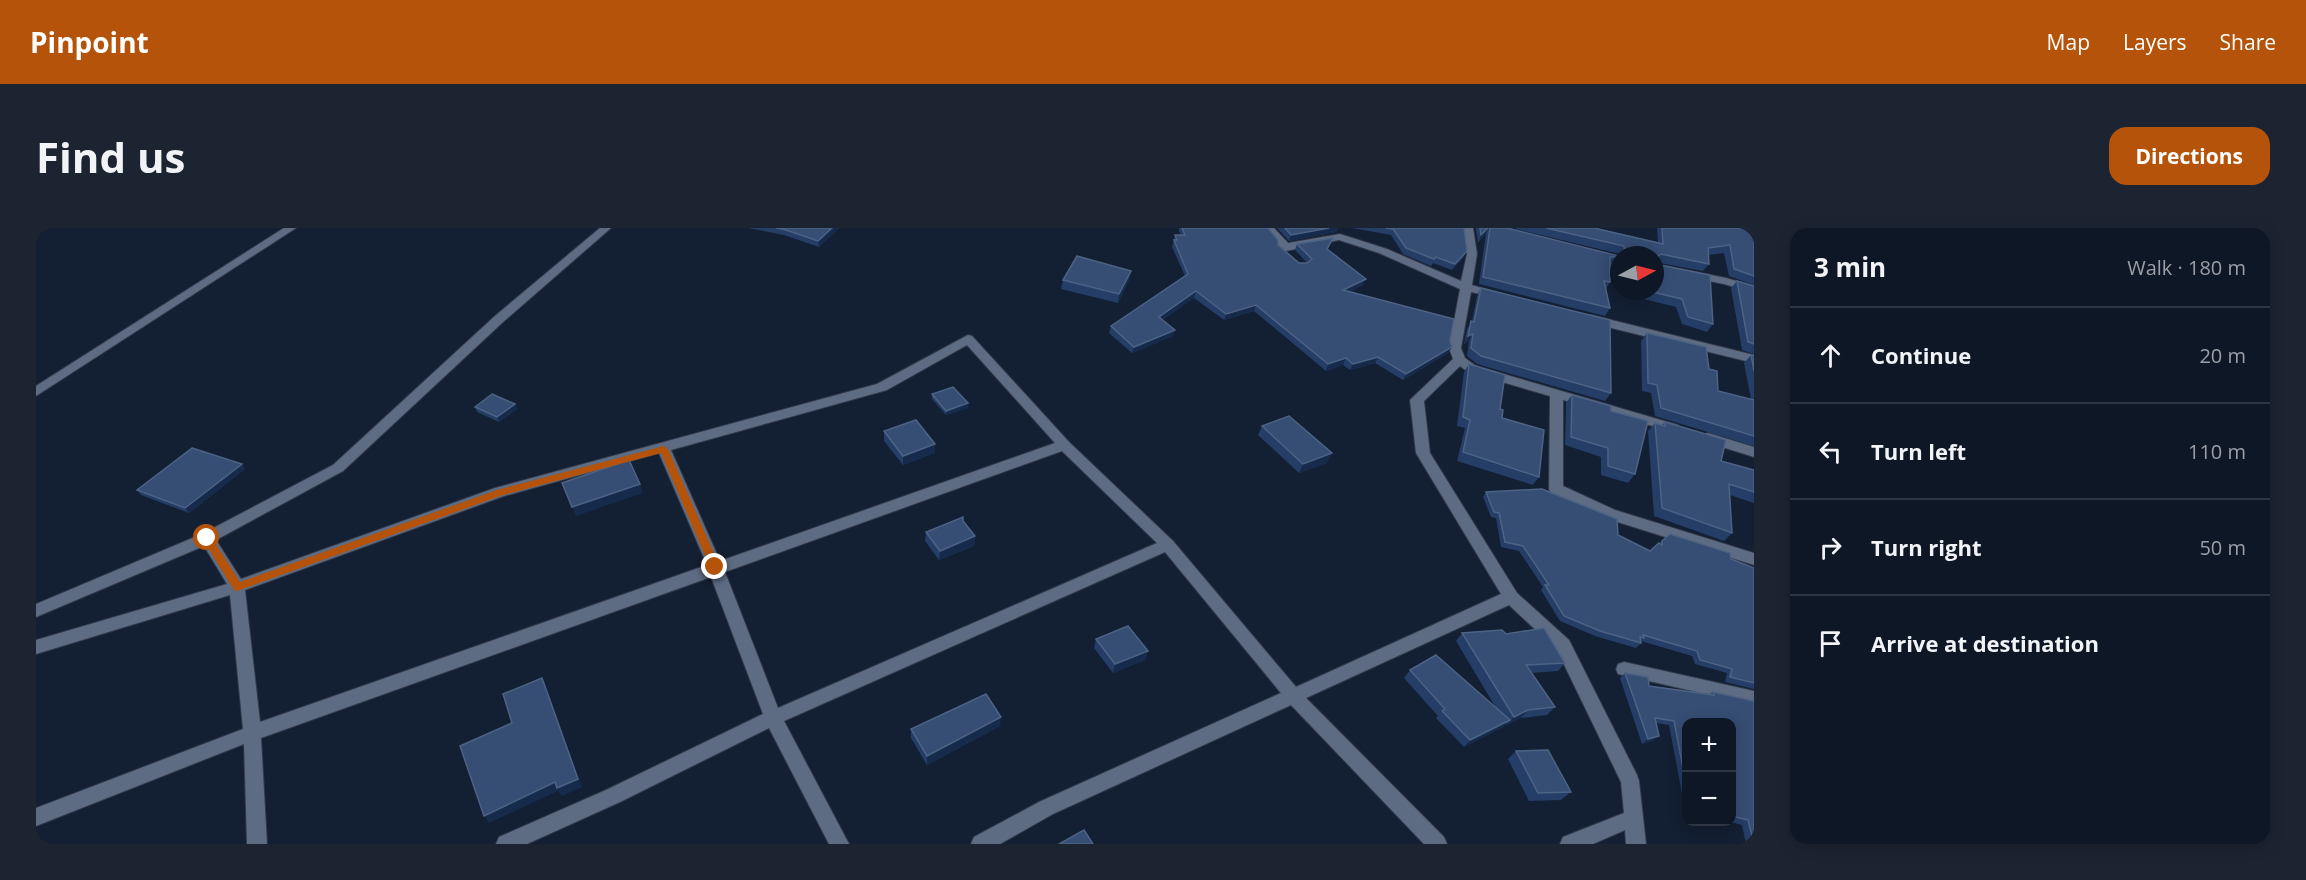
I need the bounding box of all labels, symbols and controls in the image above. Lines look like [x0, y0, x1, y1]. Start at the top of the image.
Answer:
text: Pinpoint [30, 23, 149, 61]
text: Map [2047, 28, 2090, 56]
text: Layers [2123, 28, 2187, 56]
text: Share [2220, 28, 2276, 56]
button: Directions [2109, 127, 2270, 185]
text: Find us [36, 128, 185, 185]
north arrow [1610, 246, 1664, 300]
text: 3 min [1814, 249, 1886, 285]
text: Walk · 180 m [2127, 254, 2246, 281]
icon: ahead [1814, 339, 1847, 372]
text: Continue [1871, 340, 1971, 370]
text: 20 m [2199, 342, 2246, 369]
icon: left [1814, 435, 1847, 468]
text: Turn left [1871, 436, 1966, 466]
text: 110 m [2188, 438, 2246, 465]
route start [193, 524, 219, 550]
icon: right [1814, 531, 1847, 564]
text: Turn right [1871, 532, 1982, 562]
text: 50 m [2199, 534, 2246, 561]
route end [701, 553, 727, 579]
icon: arrive [1814, 627, 1847, 660]
text: Arrive at destination [1871, 628, 2099, 658]
map controls [1682, 718, 1736, 826]
button: + [1682, 718, 1736, 772]
button: − [1682, 772, 1736, 826]

